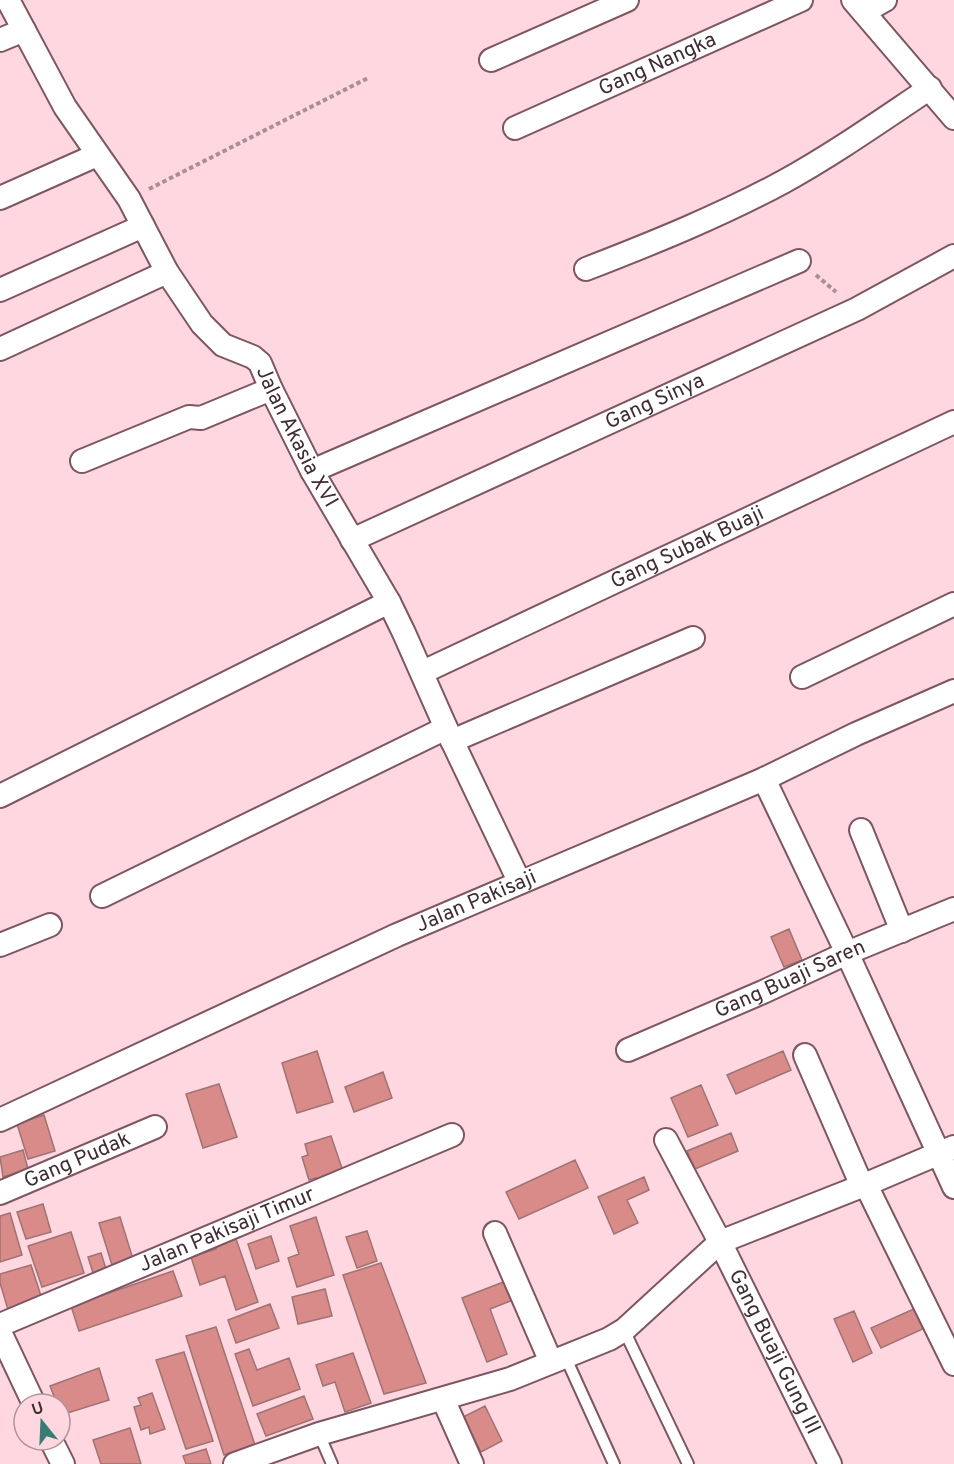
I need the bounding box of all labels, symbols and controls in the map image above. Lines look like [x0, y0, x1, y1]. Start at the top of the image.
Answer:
street label: Gang Nangka [594, 26, 720, 102]
street label: Jalan Akasia XVI [249, 362, 344, 512]
street label: Gang Sinya [601, 367, 709, 436]
street label: Gang Subak Buaji [606, 500, 768, 595]
street label: Jalan Pakisaji [412, 864, 541, 939]
street label: Gang Buaji Saren [711, 933, 870, 1025]
street label: Gang Pudak [20, 1125, 135, 1195]
street label: Jalan Pakisaji Timur [135, 1181, 319, 1279]
street label: Gang Buaji Gung III [722, 1265, 827, 1439]
north arrow [12, 1392, 72, 1452]
text: U [29, 1398, 46, 1421]

